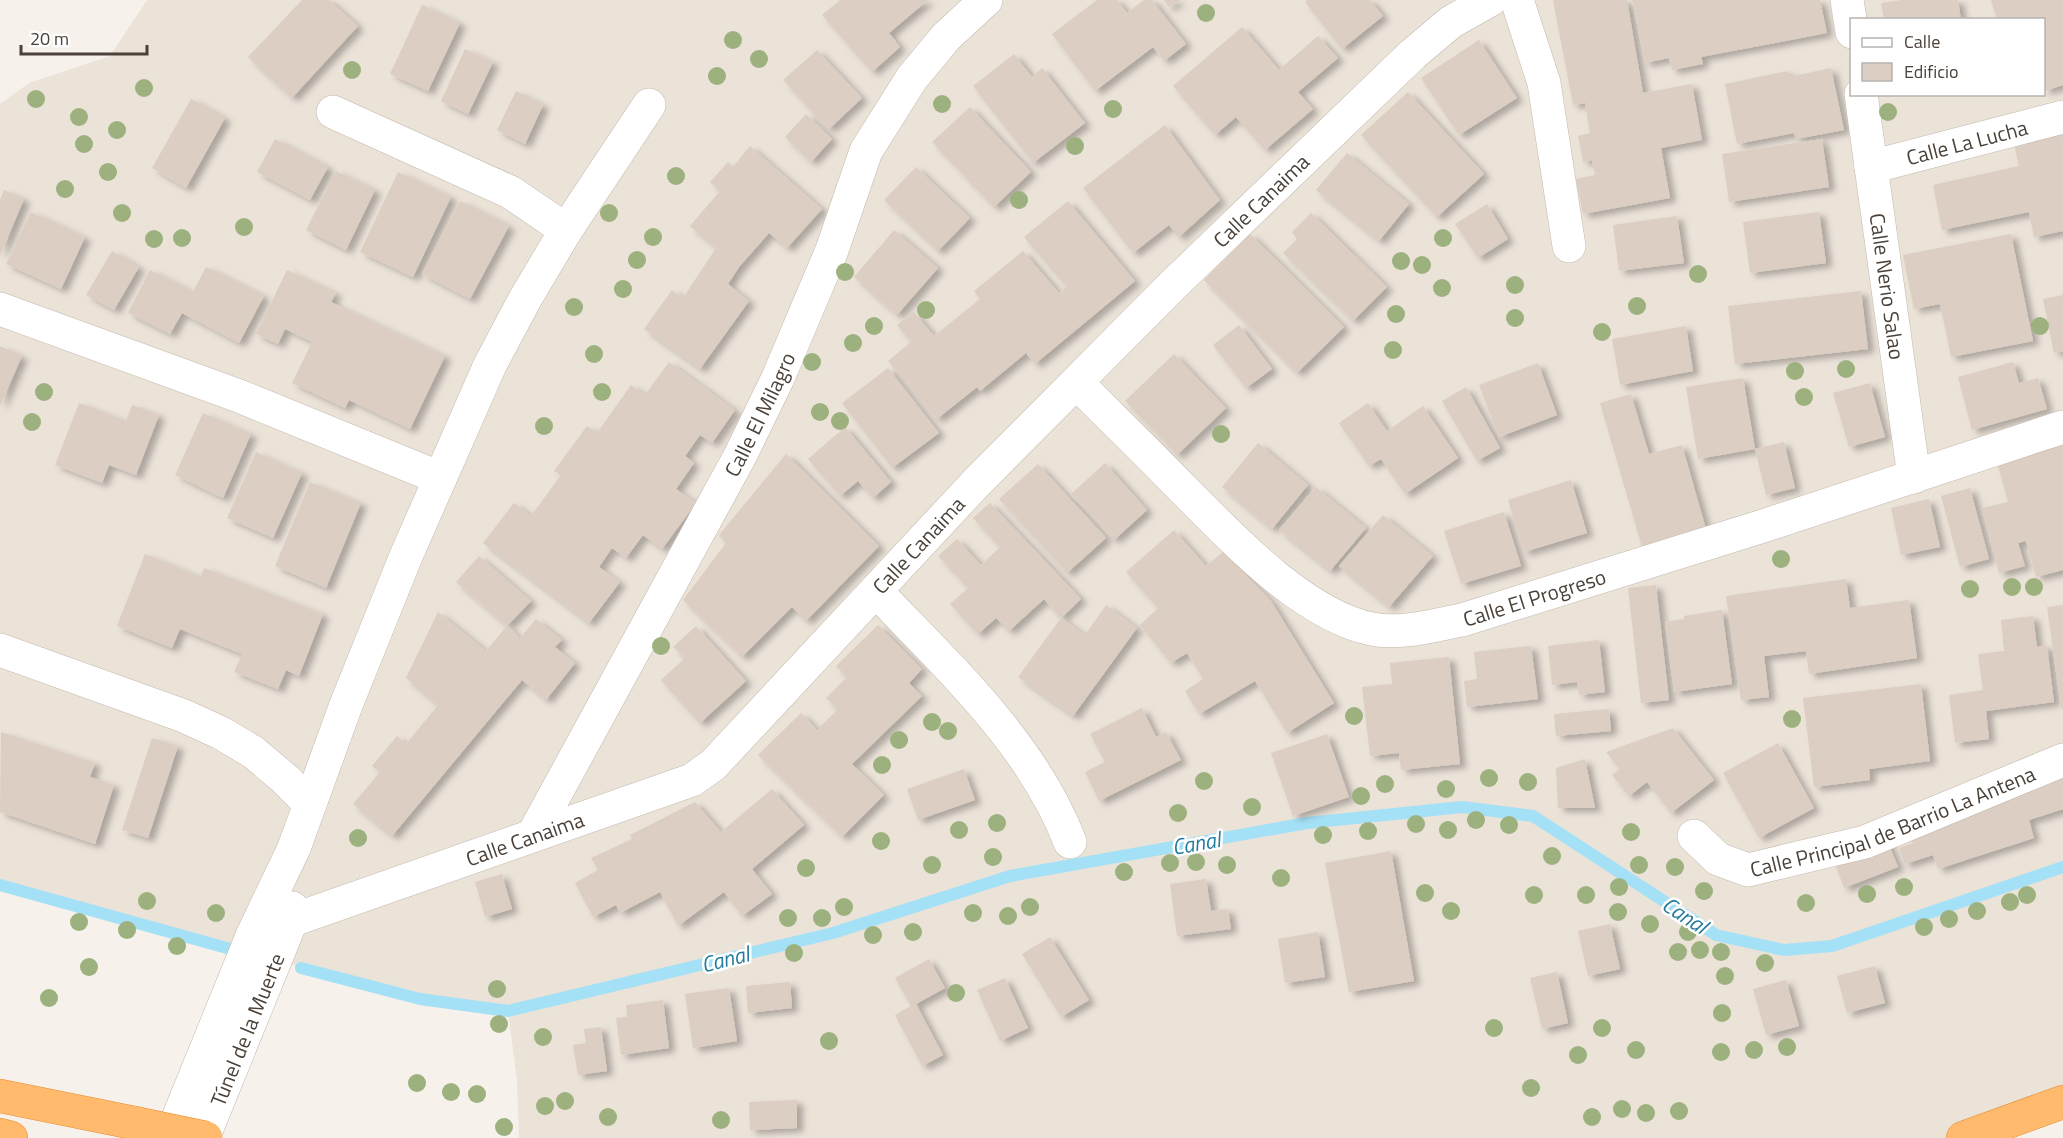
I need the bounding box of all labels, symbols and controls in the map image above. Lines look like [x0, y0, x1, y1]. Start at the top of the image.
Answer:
scale bar [21, 18, 147, 56]
legend [1850, 18, 2045, 96]
text: 20 m [30, 25, 69, 52]
text: Calle [1904, 28, 1940, 55]
text: Edificio [1904, 58, 1958, 85]
street label: Calle La Lucha [1903, 111, 2031, 173]
street label: Calle Canaima [1205, 146, 1317, 255]
street label: Calle Nerio Salao [1862, 211, 1914, 361]
street label: Calle El Milagro [716, 347, 803, 482]
street label: Calle Canaima [865, 489, 972, 601]
street label: Calle El Progreso [1459, 560, 1610, 635]
street label: Calle Principal de Barrio La Antena [1747, 757, 2041, 885]
street label: Calle Canaima [461, 803, 589, 874]
water label: Canal [1169, 822, 1225, 864]
water label: Canal [1655, 888, 1717, 944]
water label: Canal [697, 936, 755, 981]
street label: Túnel de la Muerte [202, 948, 292, 1111]

